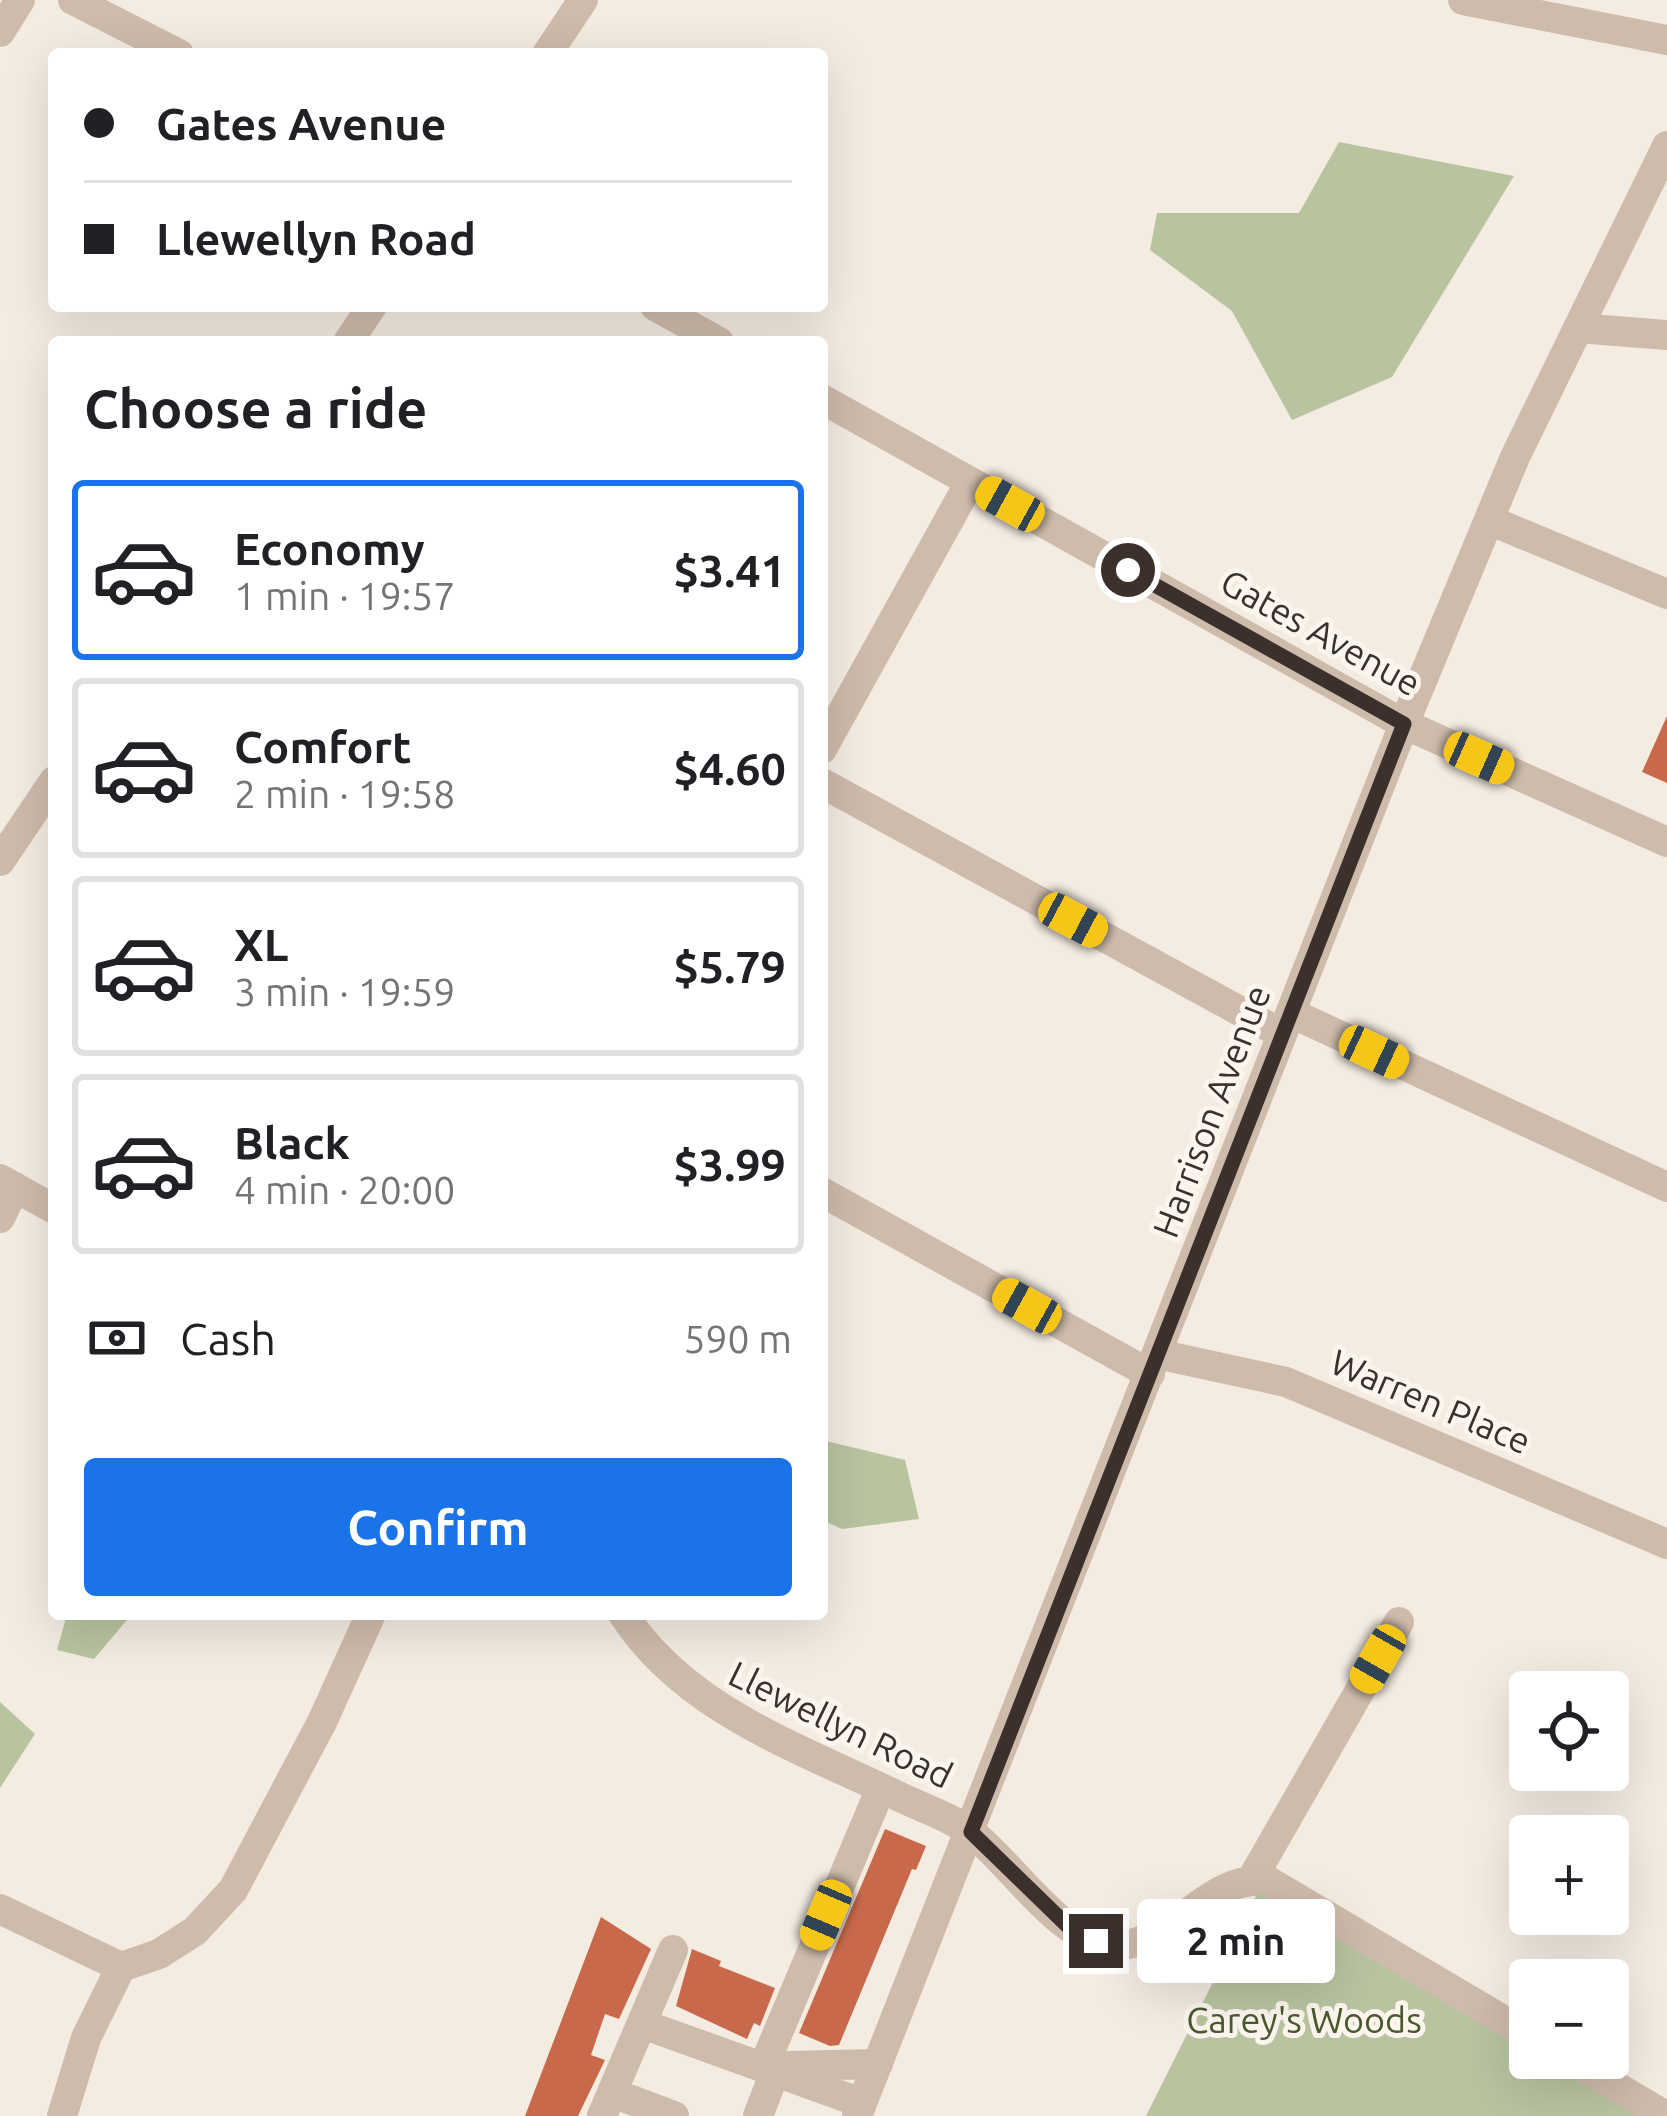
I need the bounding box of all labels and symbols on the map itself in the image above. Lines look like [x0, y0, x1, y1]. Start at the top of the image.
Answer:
car [970, 471, 1050, 537]
route start [1101, 543, 1155, 597]
street label: Gates Avenue [1214, 560, 1428, 704]
car [1439, 727, 1519, 789]
car [1033, 887, 1113, 953]
street label: Harrison Avenue [1144, 979, 1278, 1243]
car [1334, 1020, 1414, 1084]
car [987, 1273, 1067, 1339]
street label: Warren Place [1325, 1341, 1537, 1461]
car [1344, 1619, 1412, 1699]
street label: Llewellyn Road [723, 1652, 959, 1796]
car [795, 1875, 857, 1955]
callout: 2 min [1138, 1899, 1336, 1983]
route end [1069, 1914, 1123, 1968]
park label: Carey's Woods [1186, 1999, 1422, 2040]

